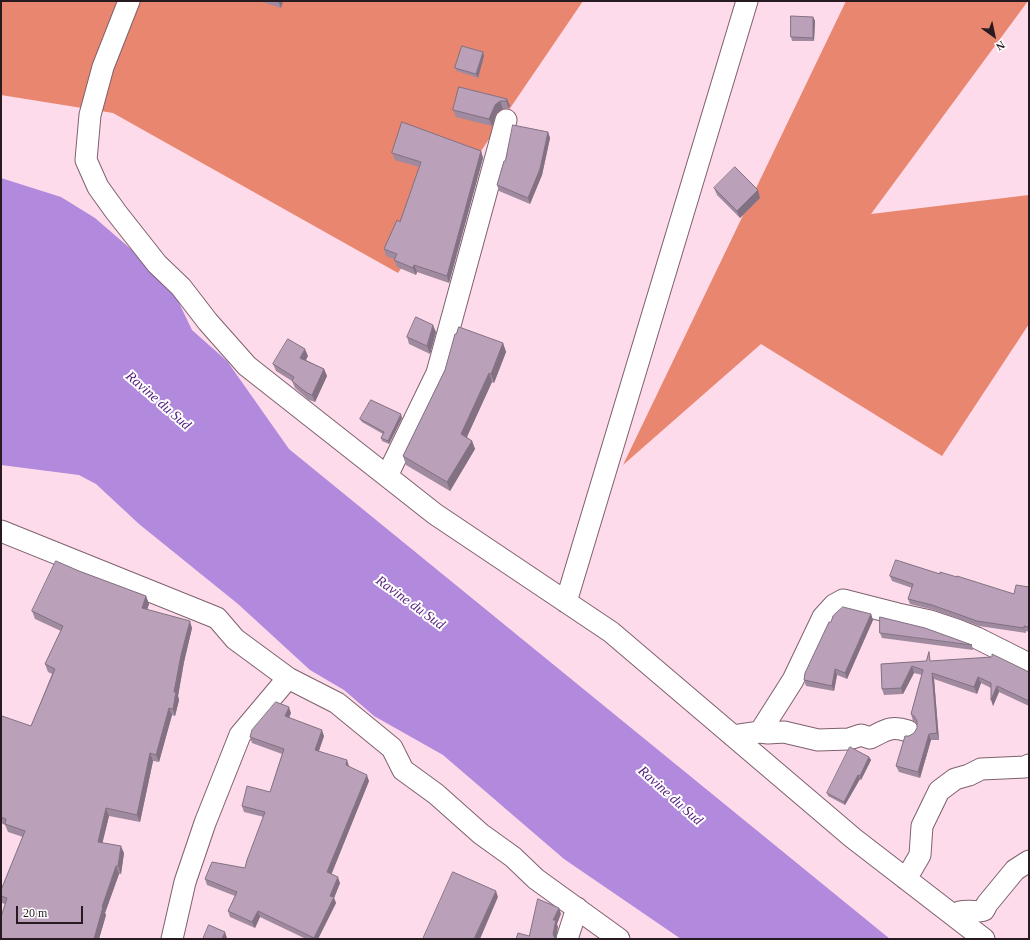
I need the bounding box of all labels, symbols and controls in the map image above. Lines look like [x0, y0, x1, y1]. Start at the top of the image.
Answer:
north arrow [974, 16, 1014, 56]
text: N [994, 39, 1007, 53]
water label: Ravine du Sud [122, 368, 194, 434]
water label: Ravine du Sud [372, 572, 448, 634]
water label: Ravine du Sud [634, 763, 706, 829]
scale bar [18, 898, 85, 924]
text: 20 m [23, 906, 47, 920]

